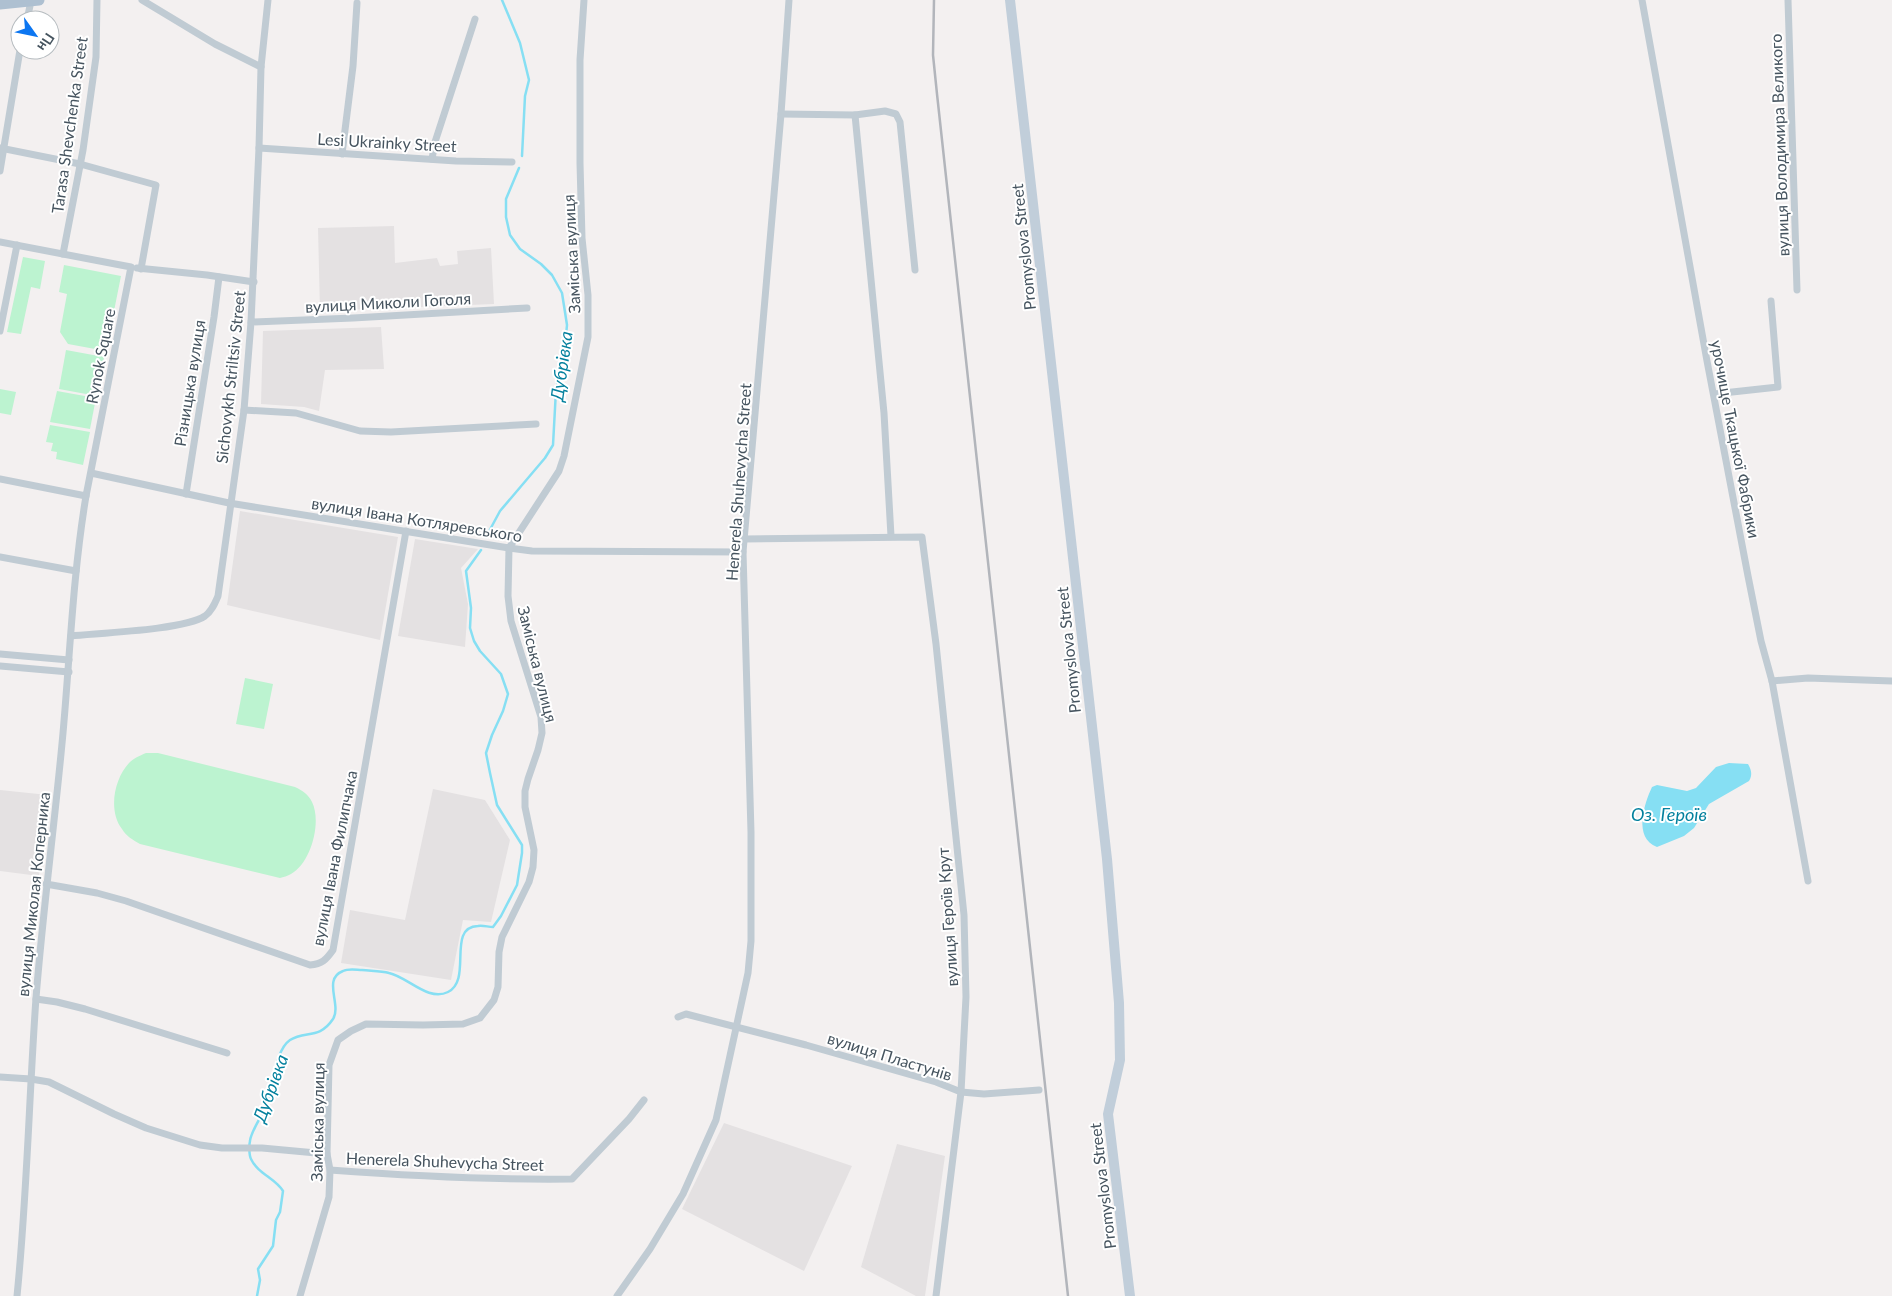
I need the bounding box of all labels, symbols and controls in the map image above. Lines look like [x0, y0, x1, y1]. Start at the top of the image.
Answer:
north arrow [10, 10, 60, 60]
text: Пн [34, 30, 58, 55]
street label: вулиця Володимира Великого [1766, 33, 1792, 257]
street label: Tarasa Shevchenka Street [47, 35, 91, 215]
street label: Lesi Ukrainky Street [317, 129, 457, 155]
street label: Promyslova Street [1007, 183, 1039, 311]
street label: Заміська вулиця [558, 194, 584, 314]
street label: вулиця Миколи Гоголя [305, 288, 471, 316]
street label: Sichovykh Striltsiv Street [211, 289, 249, 464]
street label: Rynok Square [81, 307, 119, 405]
street label: Різницька вулиця [170, 318, 208, 448]
water label: Дубрівка [545, 330, 577, 403]
street label: урочище Ткацької Фабрики [1707, 338, 1765, 540]
street label: Henerela Shuhevycha Street [722, 382, 754, 582]
street label: вулиця Івана Котляревського [310, 493, 524, 545]
street label: Promyslova Street [1052, 586, 1084, 714]
street label: Заміська вулиця [514, 604, 562, 724]
street label: вулиця Івана Филипчака [308, 769, 360, 947]
street label: вулиця Миколая Коперника [13, 791, 53, 997]
water label: Оз. Героїв [1631, 803, 1707, 825]
street label: вулиця Героїв Крут [933, 847, 961, 987]
street label: вулиця Пластунів [825, 1028, 955, 1084]
water label: Дубрівка [247, 1051, 292, 1126]
street label: Заміська вулиця [306, 1062, 328, 1182]
street label: Promyslova Street [1085, 1122, 1119, 1250]
street label: Henerela Shuhevycha Street [346, 1148, 545, 1174]

